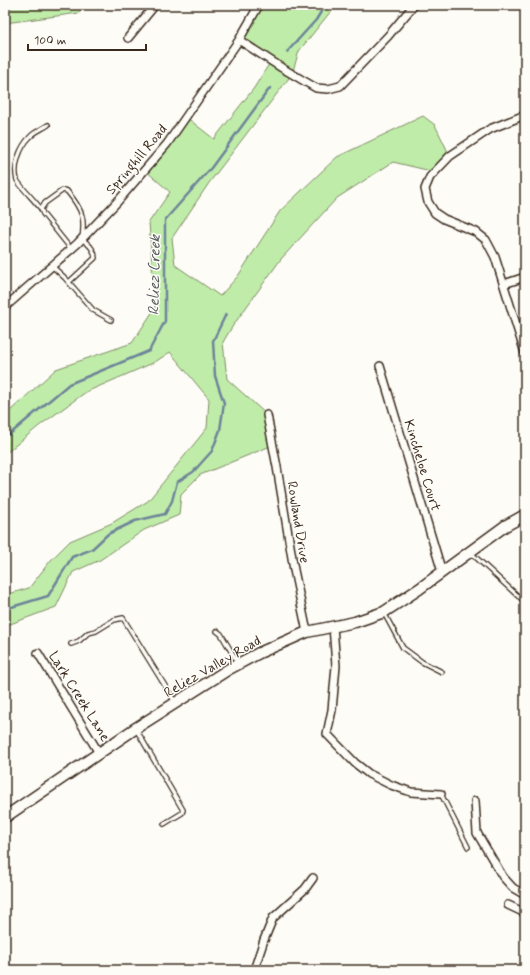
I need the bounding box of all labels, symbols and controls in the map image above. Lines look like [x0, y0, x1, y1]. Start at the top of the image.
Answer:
scale bar [28, 26, 146, 52]
text: 100 m [34, 33, 66, 49]
street label: Springhill Road [102, 121, 173, 200]
water label: Reliez Creek [144, 233, 166, 315]
street label: Kincheloe Court [400, 417, 445, 514]
street label: Rowland Drive [283, 480, 313, 564]
street label: Reliez Valley Road [161, 632, 264, 702]
street label: Lark Creek Lane [44, 648, 114, 745]

